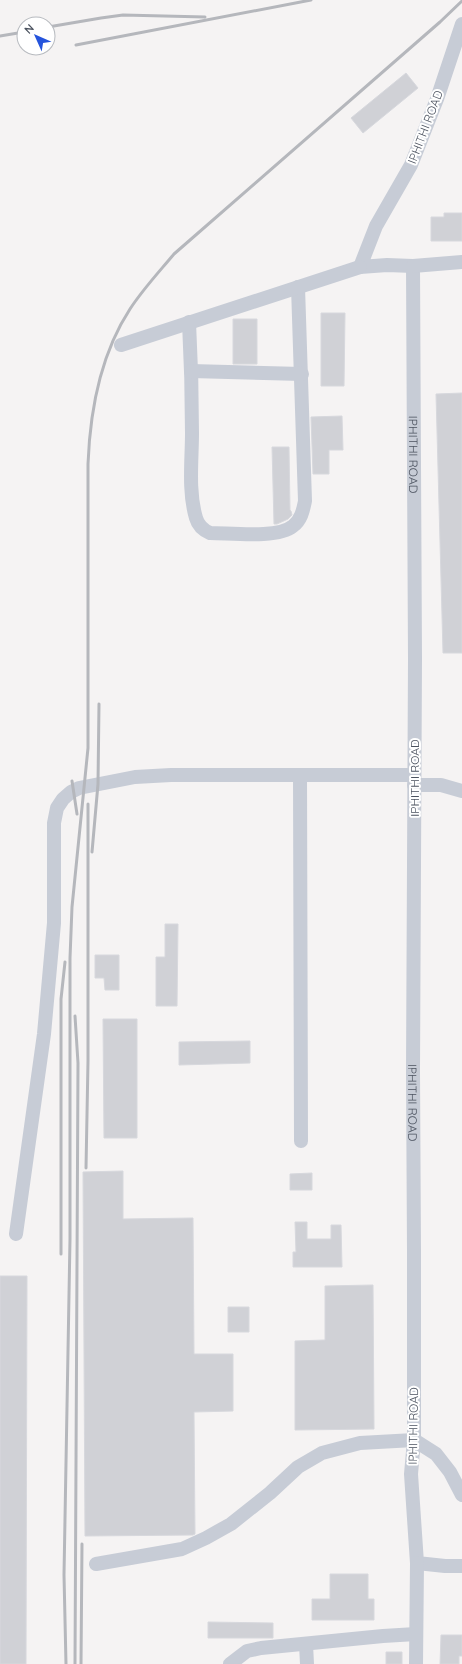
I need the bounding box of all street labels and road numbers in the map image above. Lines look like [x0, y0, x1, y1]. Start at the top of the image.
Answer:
street label: IPHITHI ROAD [404, 88, 446, 166]
street label: IPHITHI ROAD [406, 416, 422, 494]
street label: IPHITHI ROAD [407, 739, 422, 817]
street label: IPHITHI ROAD [405, 1064, 421, 1142]
street label: IPHITHI ROAD [405, 1387, 421, 1465]

